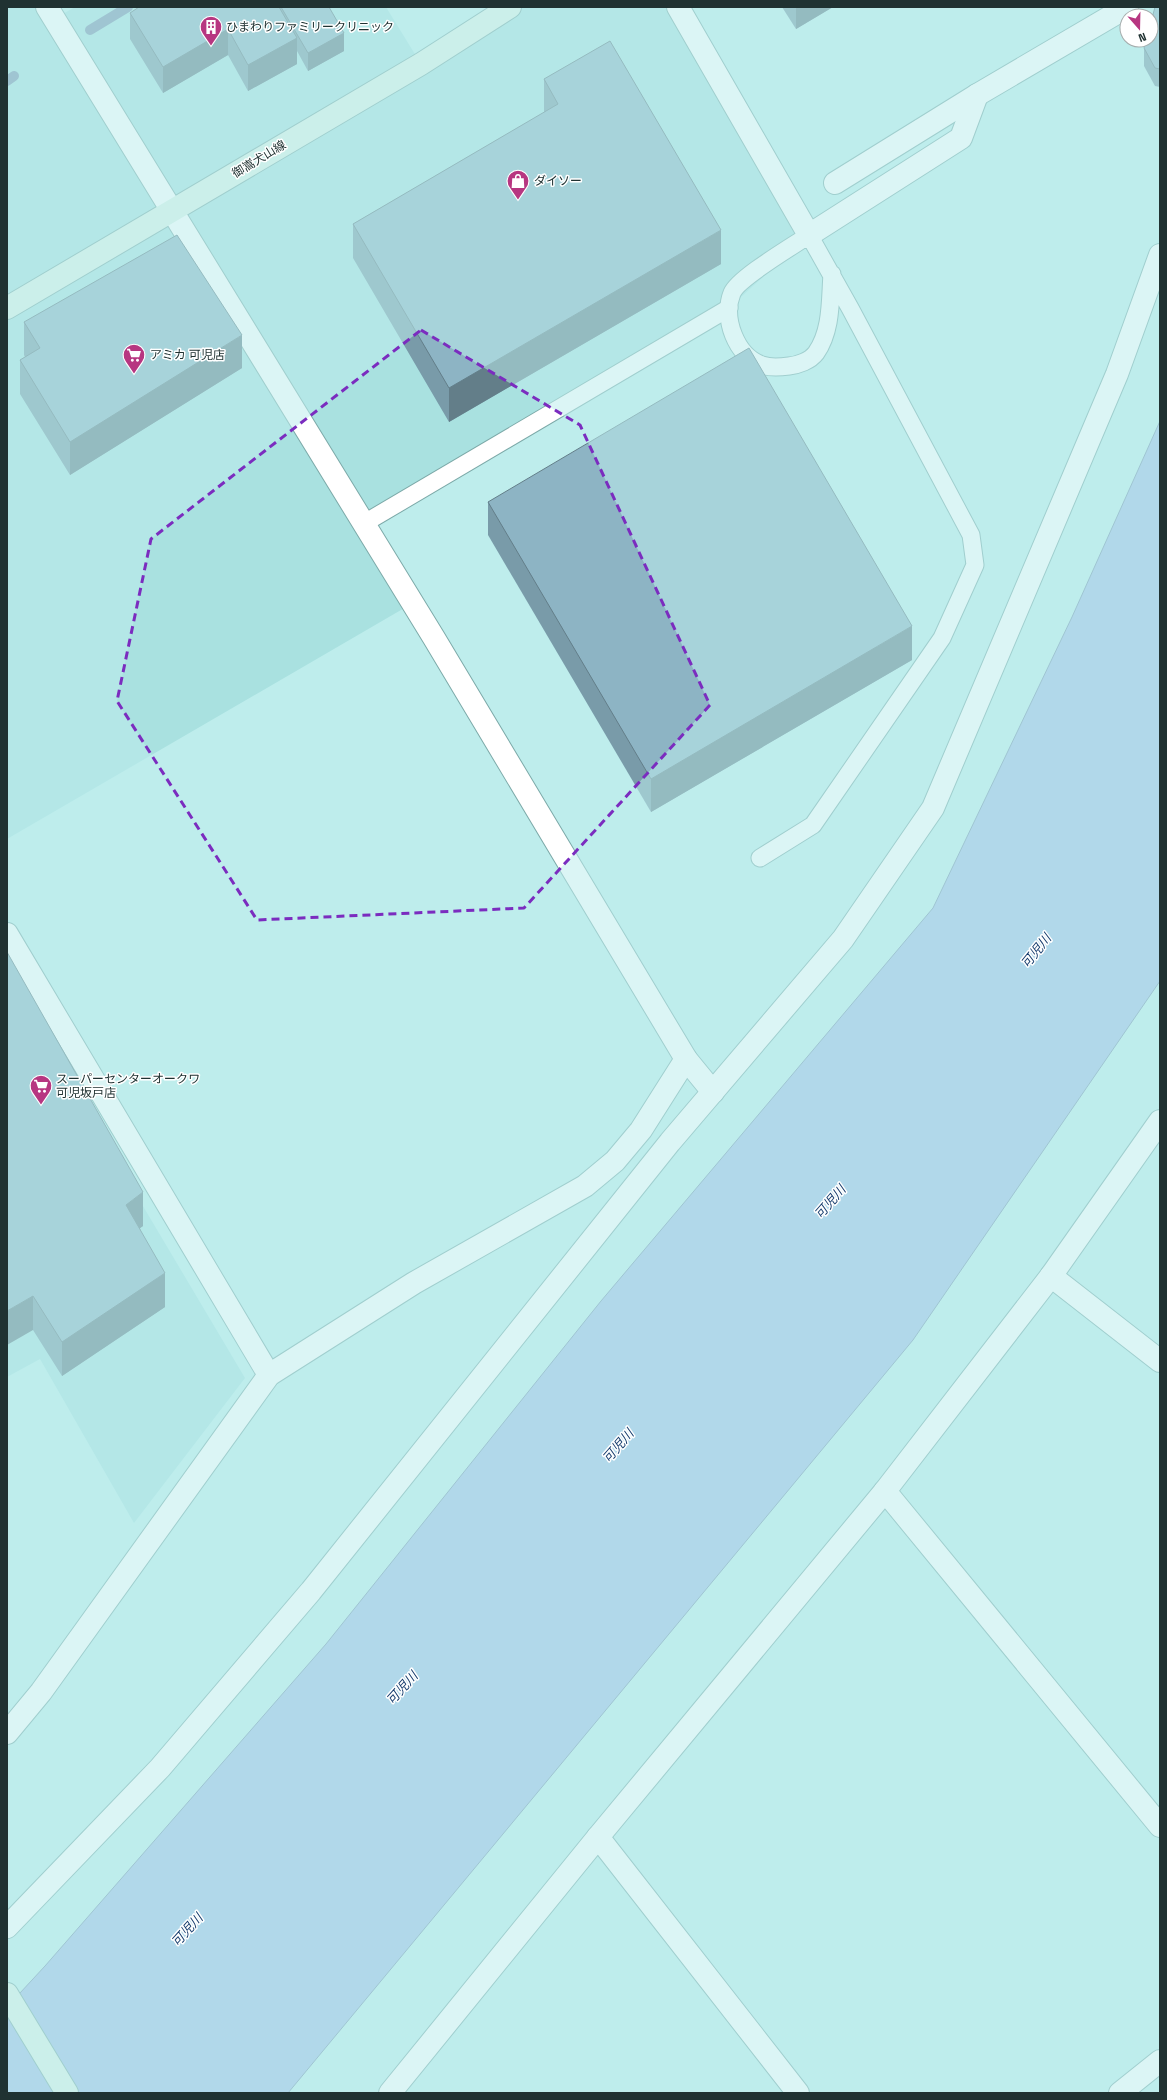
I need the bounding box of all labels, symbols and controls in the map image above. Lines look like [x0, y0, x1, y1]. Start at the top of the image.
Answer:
north arrow [1119, 8, 1159, 48]
building icon: ひまわりファミリークリニック [198, 14, 224, 47]
place label: ひまわりファミリークリニック [226, 19, 394, 35]
text: N [1137, 30, 1148, 45]
street label: 御嵩犬山線 [229, 137, 289, 181]
shop icon: ダイソー [505, 168, 531, 201]
place label: ダイソー [534, 173, 582, 189]
supermarket icon: アミカ 可児店 [121, 342, 147, 375]
place label: アミカ 可児店 [150, 347, 225, 363]
water label: 可児川 [1017, 929, 1056, 972]
place label: スーパーセンターオークワ 可児坂戸店 [56, 1071, 200, 1101]
supermarket icon: スーパーセンターオークワ 可児坂戸店 [28, 1073, 54, 1106]
water label: 可児川 [811, 1180, 851, 1222]
water label: 可児川 [599, 1424, 639, 1466]
water label: 可児川 [383, 1666, 423, 1708]
water label: 可児川 [168, 1908, 208, 1950]

